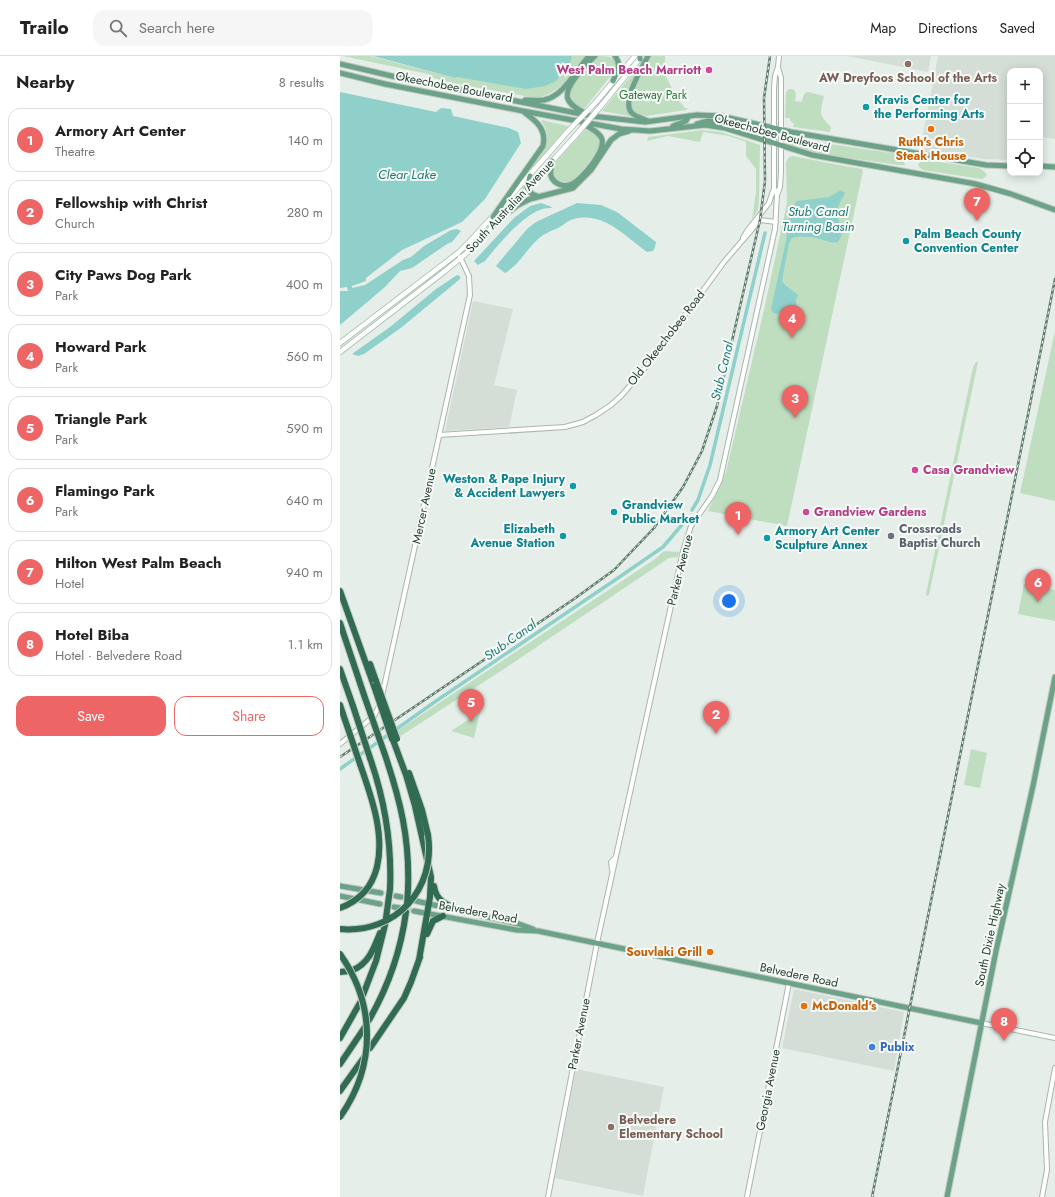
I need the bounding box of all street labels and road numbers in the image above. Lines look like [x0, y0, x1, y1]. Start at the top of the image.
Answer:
street label: Okeechobee Boulevard [394, 67, 514, 107]
street label: Okeechobee Boulevard [712, 109, 832, 157]
street label: South Australian Avenue [462, 155, 558, 257]
street label: Old Okeechobee Road [623, 286, 709, 390]
street label: Mercer Avenue [407, 467, 441, 545]
street label: Parker Avenue [662, 533, 698, 607]
street label: South Dixie Highway [970, 881, 1010, 988]
street label: Belvedere Road [437, 896, 519, 928]
street label: Belvedere Road [758, 958, 840, 992]
street label: Parker Avenue [563, 997, 595, 1071]
street label: Georgia Avenue [751, 1048, 785, 1132]

